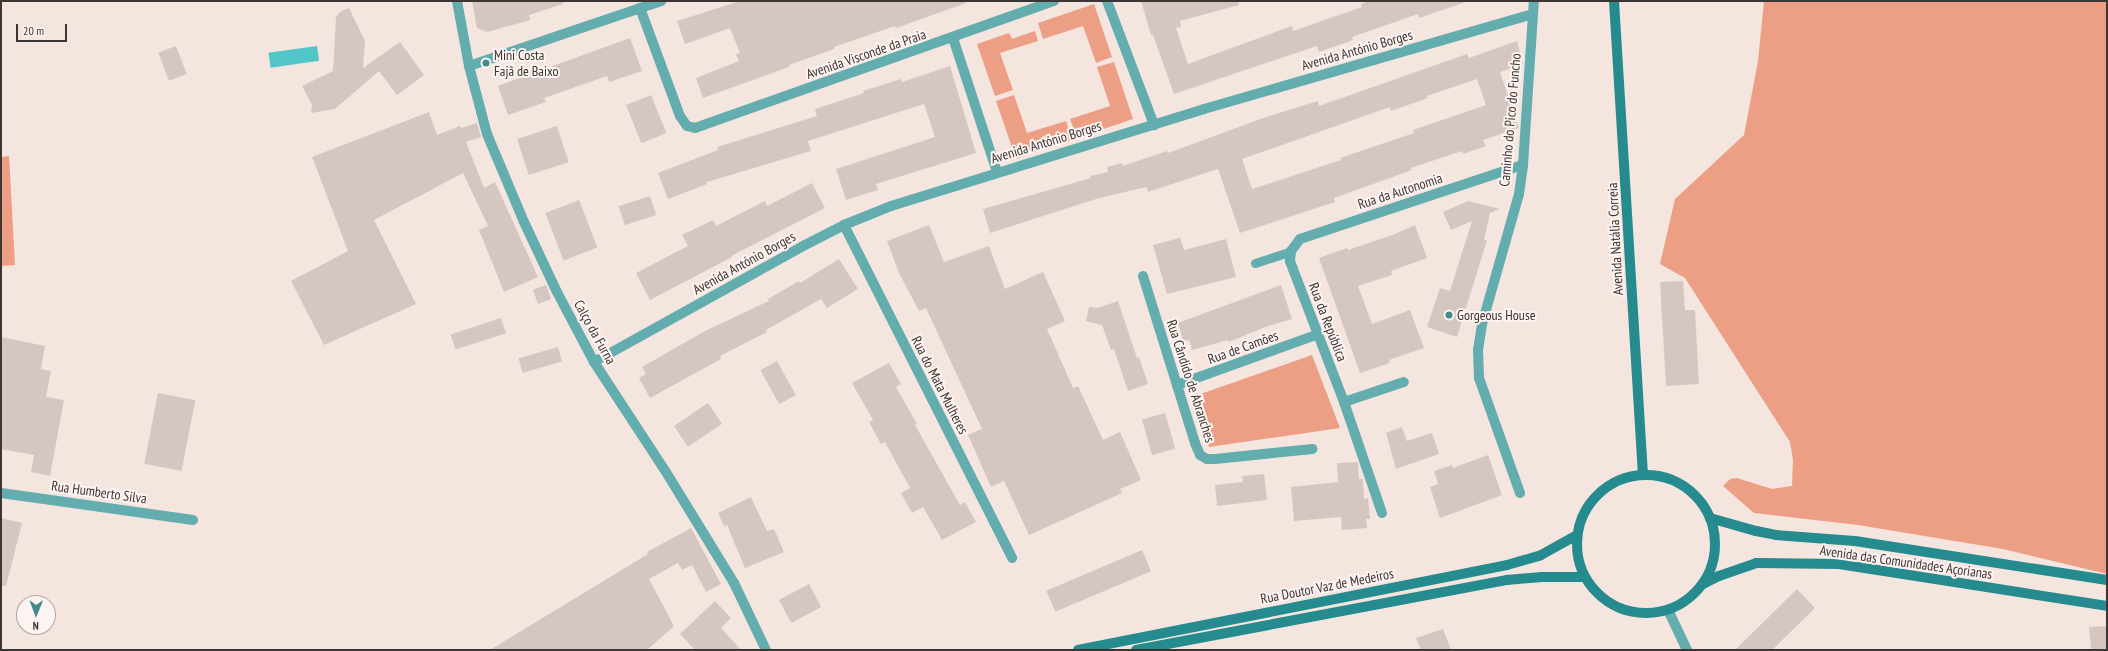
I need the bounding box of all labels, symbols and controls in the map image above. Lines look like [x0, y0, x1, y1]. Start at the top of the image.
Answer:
scale bar [18, 16, 69, 42]
text: 20 m [23, 23, 44, 38]
street label: Avenida Visconde da Praia [804, 26, 928, 82]
street label: Avenida António Borges [1299, 26, 1415, 74]
place label: Mini Costa Fajã de Baixo [494, 47, 559, 80]
street label: Caminho do Pico do Funcho [1496, 53, 1524, 187]
marker: Mini Costa Fajã de Baixo [481, 58, 491, 68]
street label: Avenida António Borges [989, 117, 1103, 167]
street label: Rua da Autonomia [1355, 169, 1445, 213]
street label: Avenida Natália Correia [1604, 182, 1626, 296]
street label: Avenida António Borges [690, 228, 798, 298]
street label: Rua da República [1305, 280, 1351, 364]
street label: Calço da Furna [570, 297, 620, 367]
place label: Gorgeous House [1457, 307, 1535, 323]
marker: Gorgeous House [1444, 310, 1454, 320]
street label: Rua Cândido de Abranches [1163, 317, 1219, 445]
street label: Rua de Camões [1206, 327, 1280, 367]
street label: Rua do Mata Mulheres [908, 333, 972, 437]
street label: Rua Humberto Silva [50, 477, 148, 507]
street label: Avenida das Comunidades Açorianas [1818, 542, 1994, 582]
street label: Rua Doutor Vaz de Medeiros [1259, 565, 1395, 607]
north arrow [16, 595, 56, 635]
text: N [33, 619, 39, 633]

